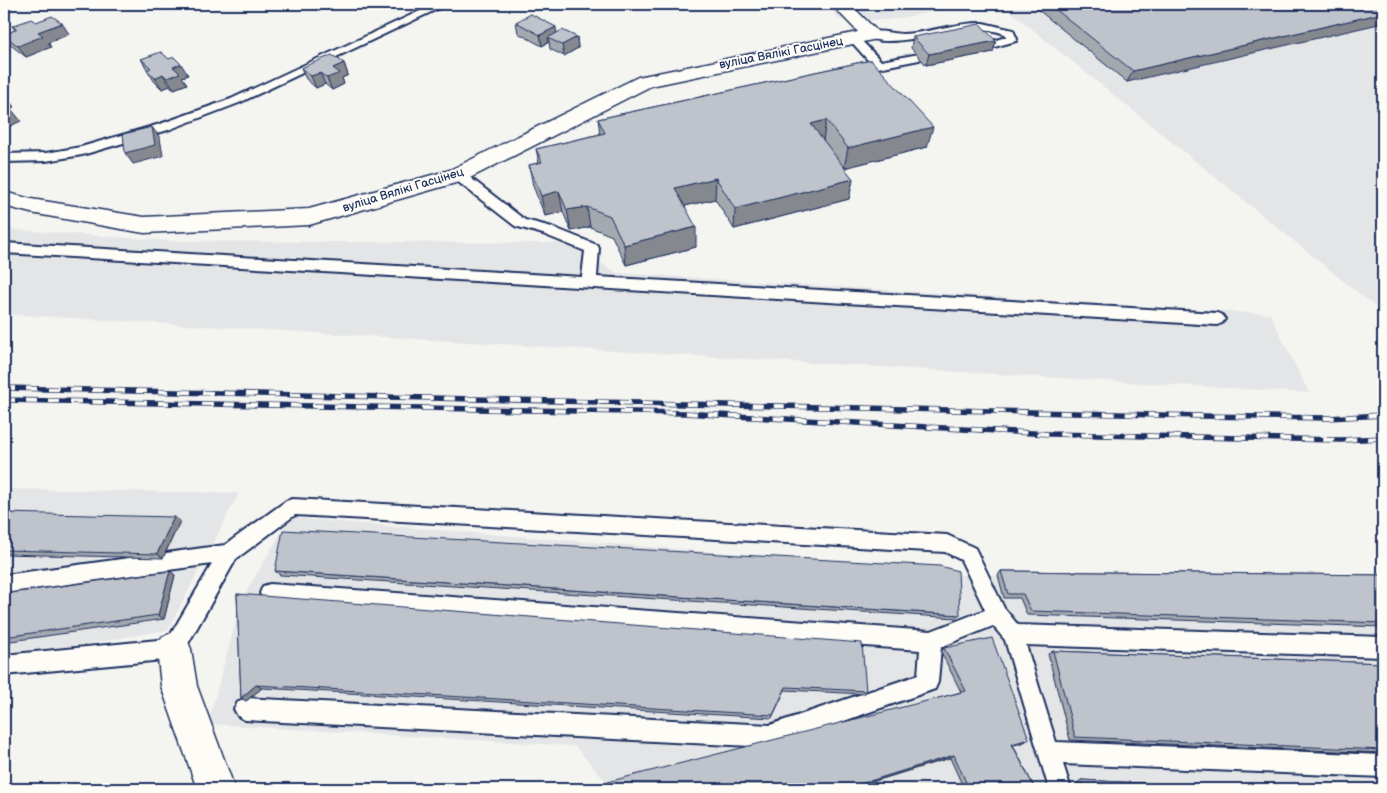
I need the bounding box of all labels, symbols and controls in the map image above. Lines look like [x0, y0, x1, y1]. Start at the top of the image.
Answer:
street label: вуліца Вялікі Гасцінец [718, 34, 844, 72]
street label: вуліца Вялікі Гасцінец [341, 164, 465, 216]

